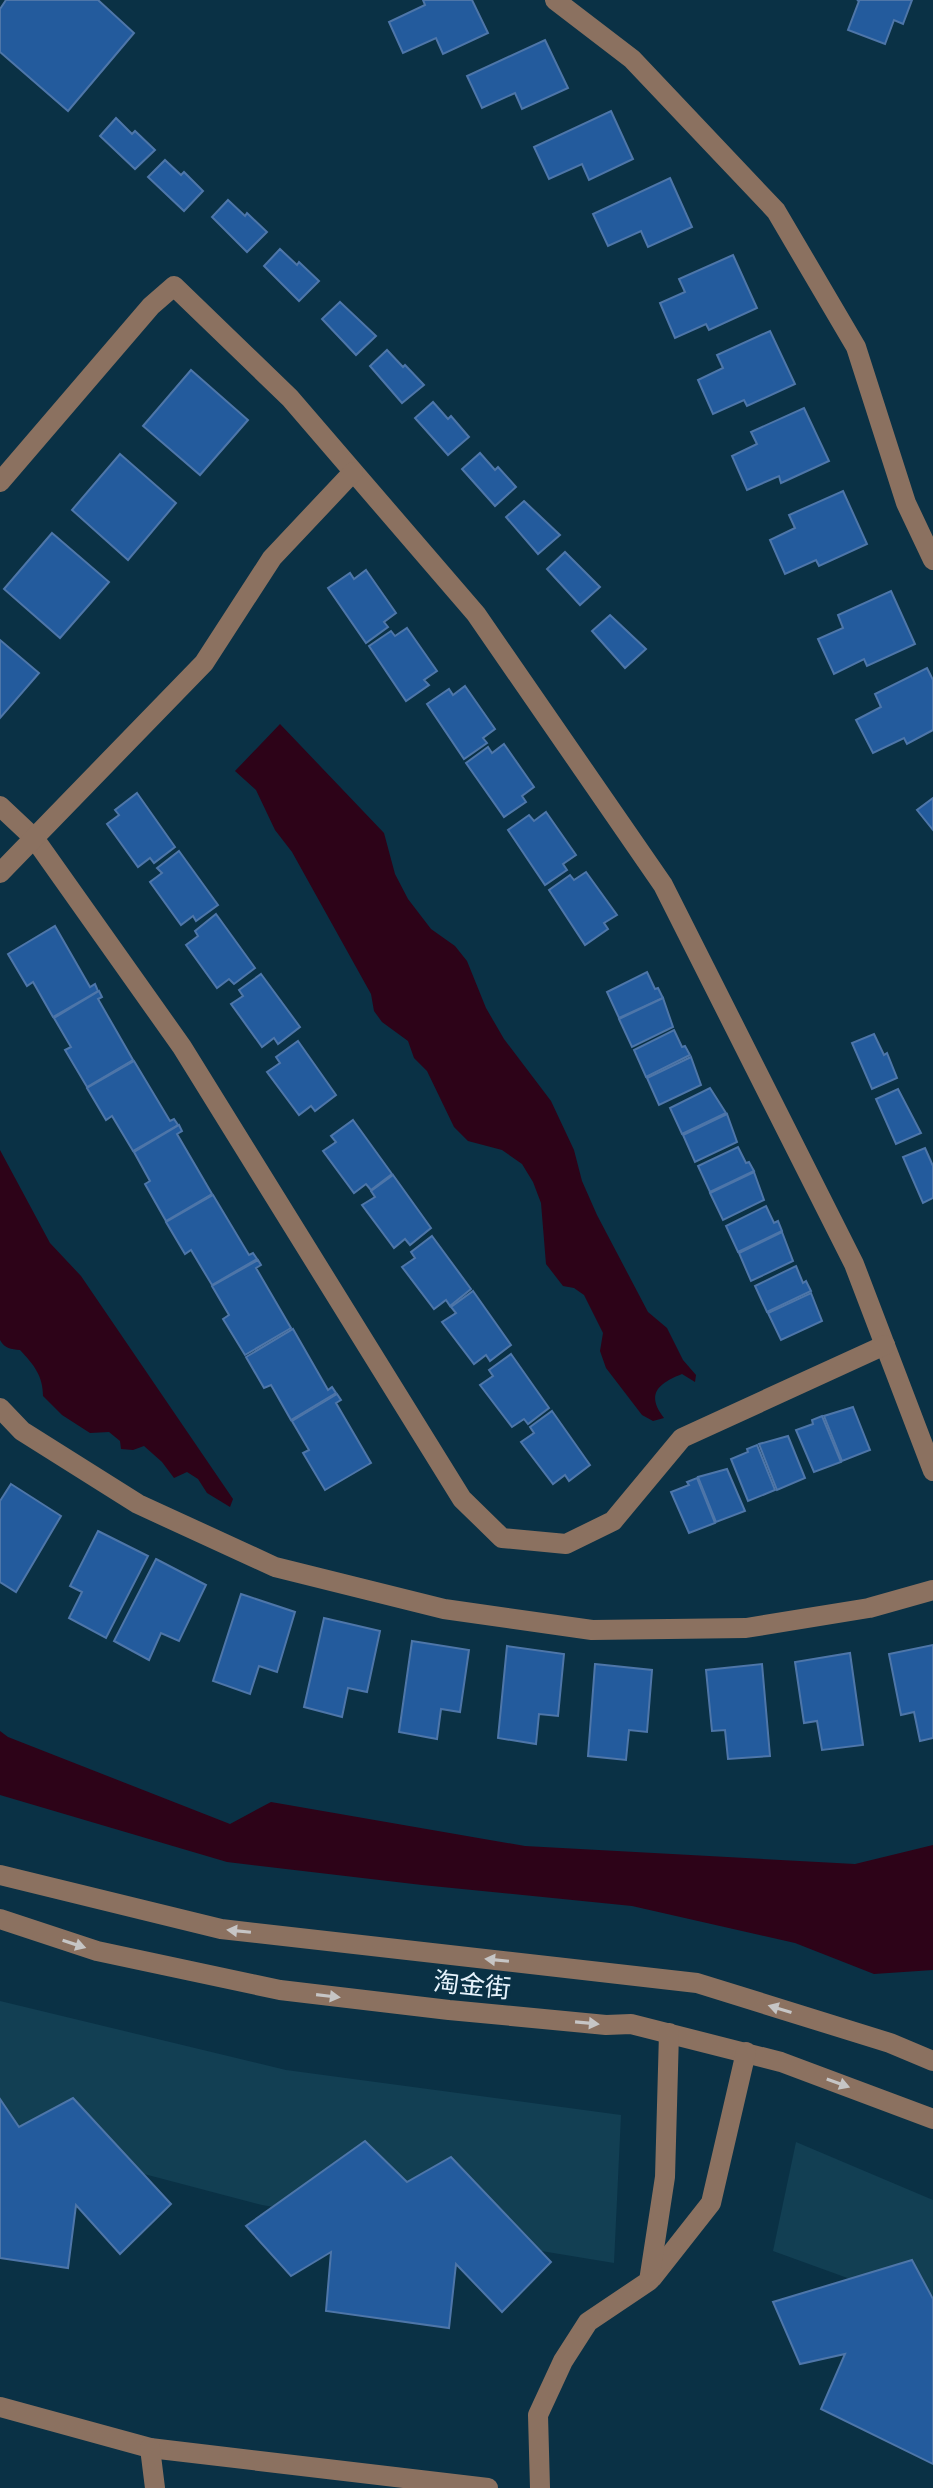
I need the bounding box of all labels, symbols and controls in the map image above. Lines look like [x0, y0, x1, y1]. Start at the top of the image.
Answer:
one-way arrow [226, 1924, 251, 1937]
one-way arrow [63, 1938, 87, 1950]
one-way arrow [484, 1954, 509, 1967]
street label: 淘金街 [431, 1962, 513, 2010]
one-way arrow [316, 1990, 341, 2003]
one-way arrow [767, 2002, 791, 2015]
one-way arrow [575, 2017, 600, 2030]
one-way arrow [826, 2077, 850, 2090]

